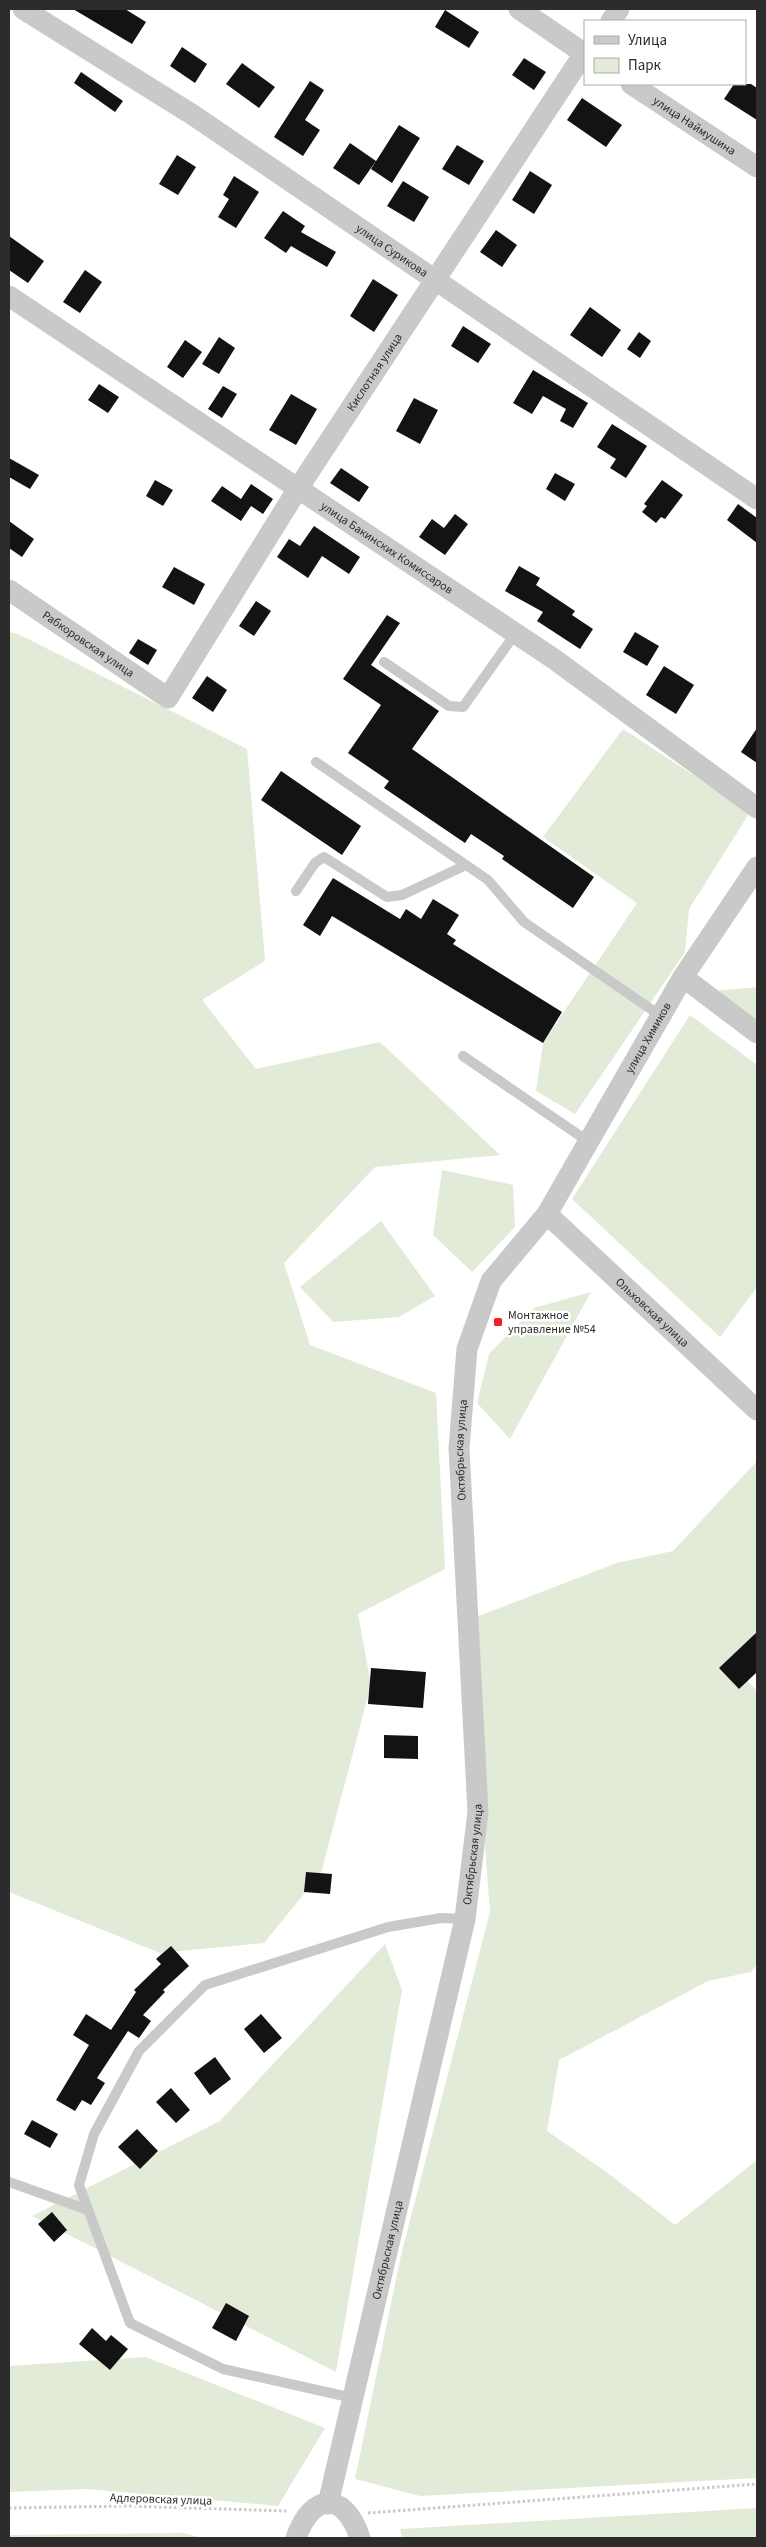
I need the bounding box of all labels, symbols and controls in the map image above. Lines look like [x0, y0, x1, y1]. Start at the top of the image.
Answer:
legend [584, 20, 746, 85]
text: Улица [628, 30, 667, 51]
text: Парк [628, 55, 662, 76]
street label: улица Наймушина [649, 93, 739, 160]
street label: улица Сурикова [352, 220, 431, 282]
street label: Кислотная улица [343, 330, 407, 415]
street label: улица Бакинских Комиссаров [317, 498, 456, 598]
street label: Рабкоровская улица [39, 607, 138, 682]
street label: улица Химиков [621, 999, 676, 1077]
street label: Ольховская улица [611, 1274, 693, 1351]
place label: Монтажное управление №54 [508, 1307, 596, 1338]
marker: Монтажное управление №54 [492, 1316, 504, 1328]
street label: Октябрьская улица [451, 1399, 472, 1501]
street label: Октябрьская улица [459, 1803, 487, 1906]
street label: Октябрьская улица [368, 2199, 408, 2301]
street label: Адлеровская улица [110, 2489, 212, 2510]

